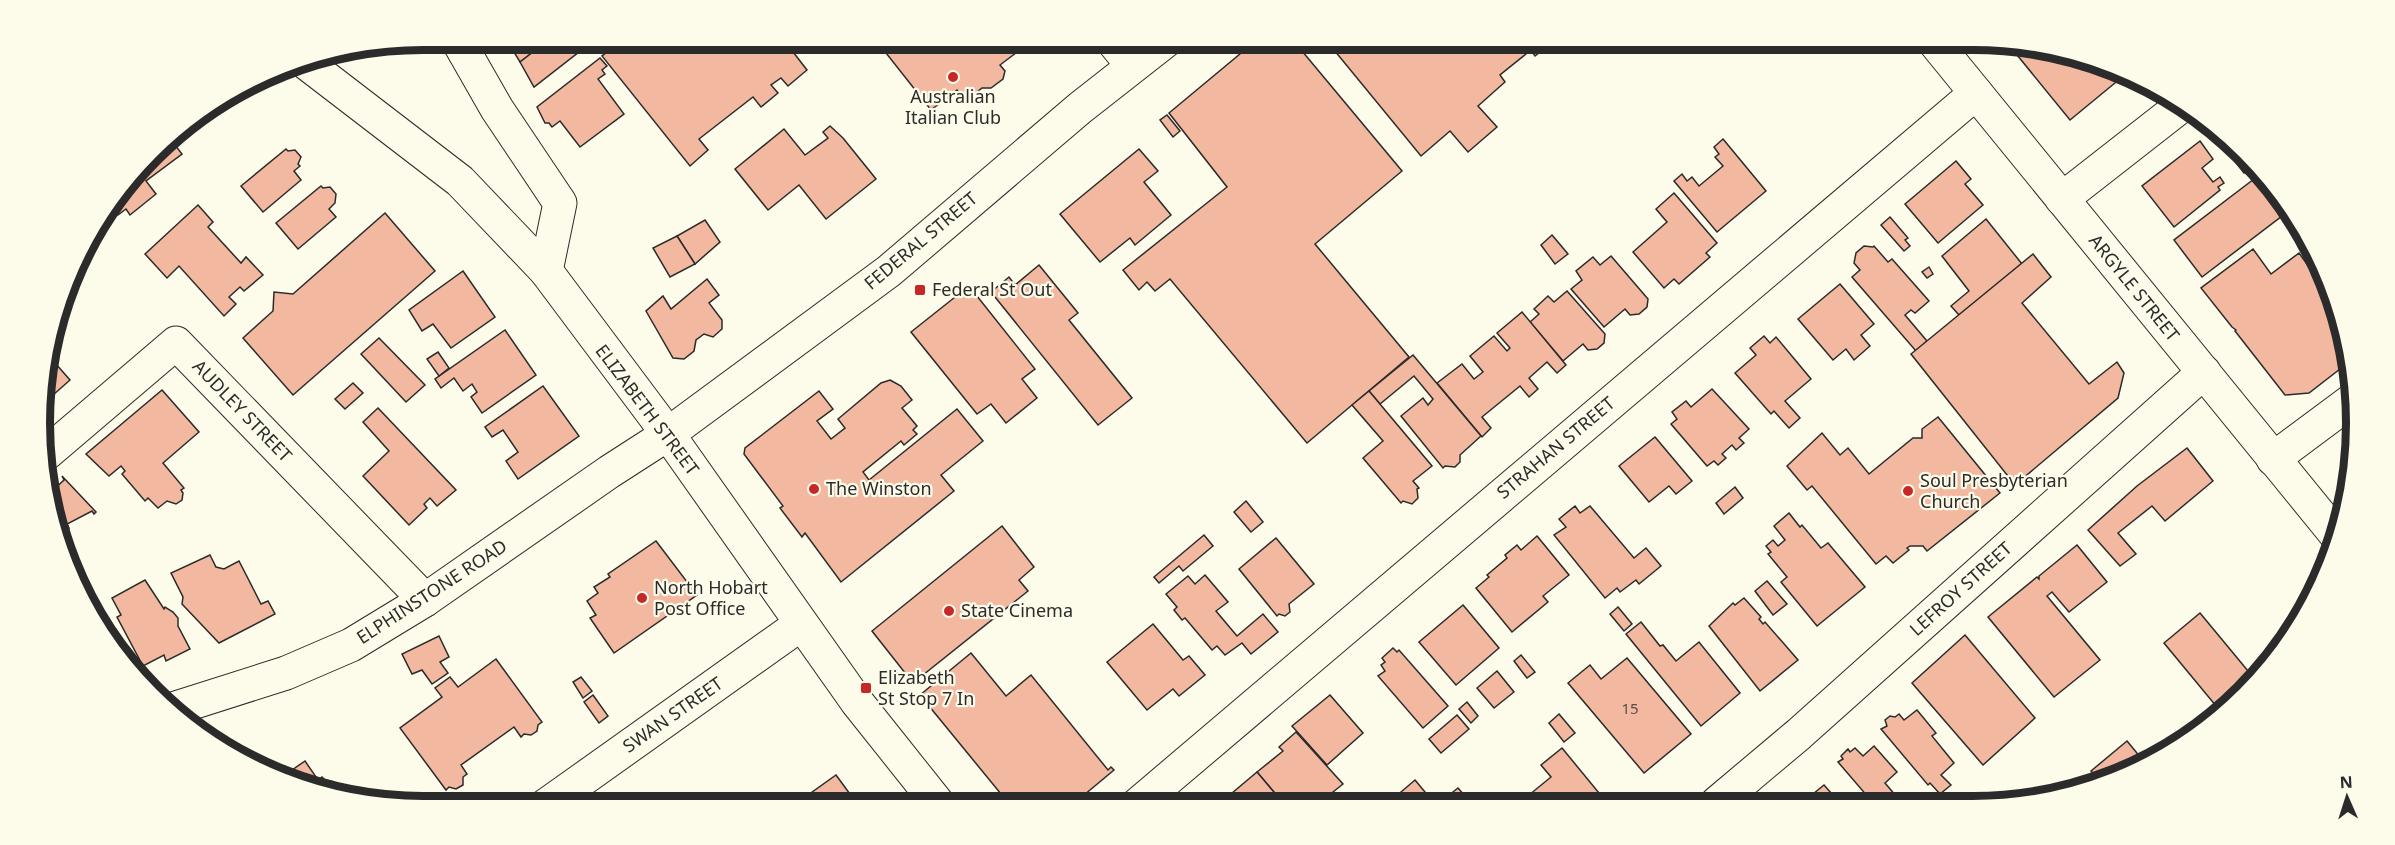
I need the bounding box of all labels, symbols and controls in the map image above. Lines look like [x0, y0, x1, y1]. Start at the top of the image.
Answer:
marker: Australian Italian Club [946, 70, 960, 84]
place label: Australian Italian Club [905, 84, 1001, 129]
street label: FEDERAL STREET [859, 186, 982, 295]
street label: ARGYLE STREET [2084, 229, 2185, 346]
place label: Federal St Out [932, 277, 1052, 301]
marker: Federal St Out [913, 283, 927, 297]
street label: ELIZABETH STREET [591, 339, 705, 480]
street label: AUDLEY STREET [188, 354, 298, 467]
street label: STRAHAN STREET [1491, 391, 1619, 504]
place label: Soul Presbyterian Church [1920, 468, 2068, 513]
place label: The Winston [826, 476, 932, 500]
marker: The Winston [807, 482, 821, 496]
marker: Soul Presbyterian Church [1901, 484, 1915, 498]
street label: ELPHINSTONE ROAD [352, 533, 511, 649]
street label: LEFROY STREET [1904, 536, 2017, 641]
place label: North Hobart Post Office [654, 575, 768, 620]
marker: North Hobart Post Office [635, 591, 649, 605]
place label: State Cinema [961, 598, 1073, 622]
marker: State Cinema [942, 604, 956, 618]
place label: Elizabeth St Stop 7 In [878, 665, 974, 710]
street label: SWAN STREET [618, 671, 727, 758]
marker: Elizabeth St Stop 7 In [859, 681, 873, 695]
house number: 15 [1621, 698, 1639, 718]
north arrow [2317, 767, 2377, 827]
text: N [2339, 771, 2353, 793]

